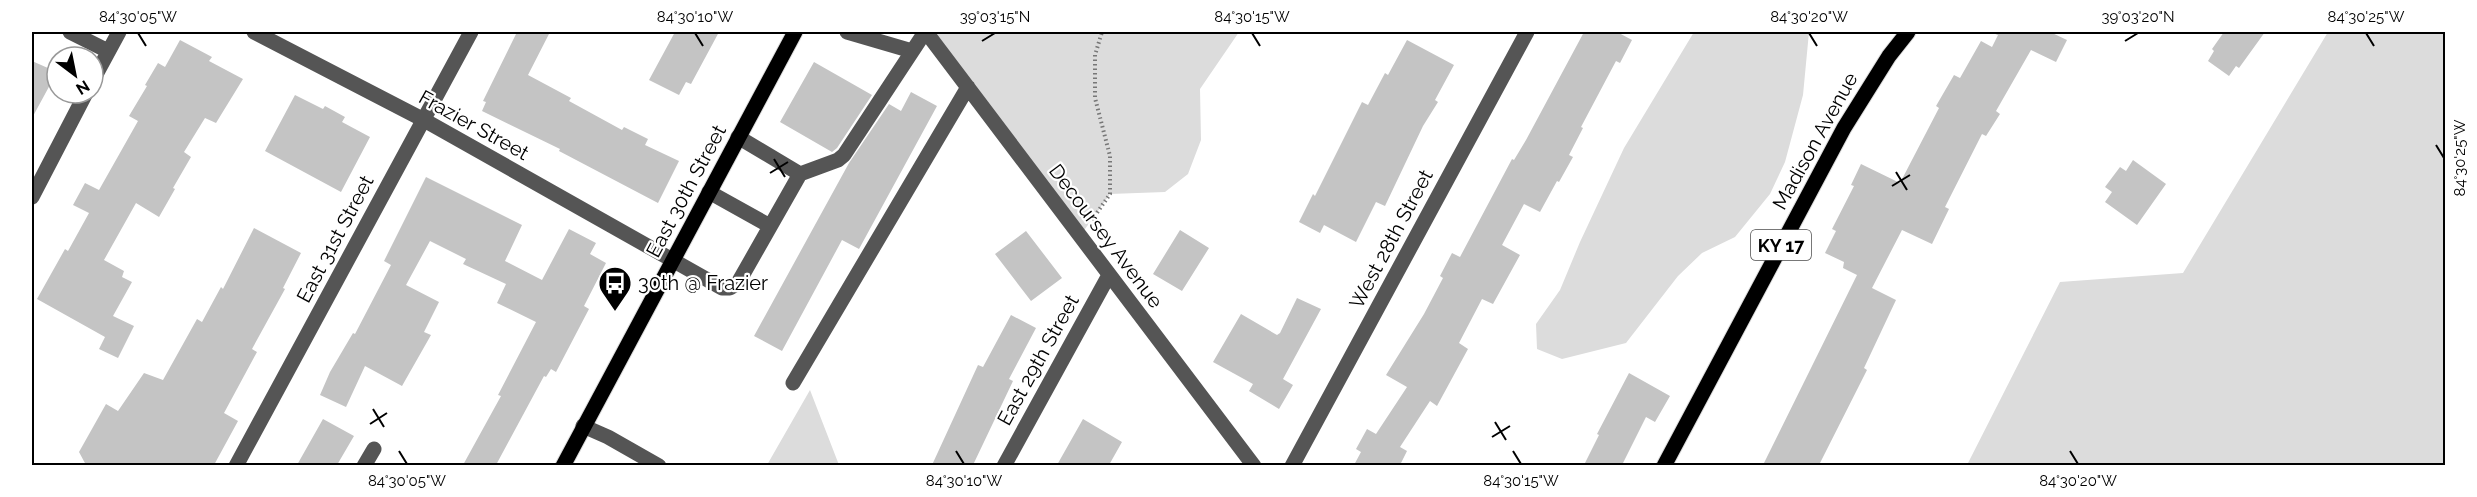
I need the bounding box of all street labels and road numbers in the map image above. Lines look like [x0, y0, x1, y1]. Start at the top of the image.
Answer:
street label: Madison Avenue [1767, 68, 1863, 214]
street label: Frazier Street [415, 85, 533, 165]
street label: East 30th Street [641, 121, 731, 261]
street label: Decoursey Avenue [1044, 159, 1168, 313]
street label: West 28th Street [1344, 165, 1438, 313]
street label: East 31st Street [291, 171, 379, 307]
road number: KY 17 [1751, 230, 1811, 260]
street label: East 29th Street [992, 290, 1084, 429]

